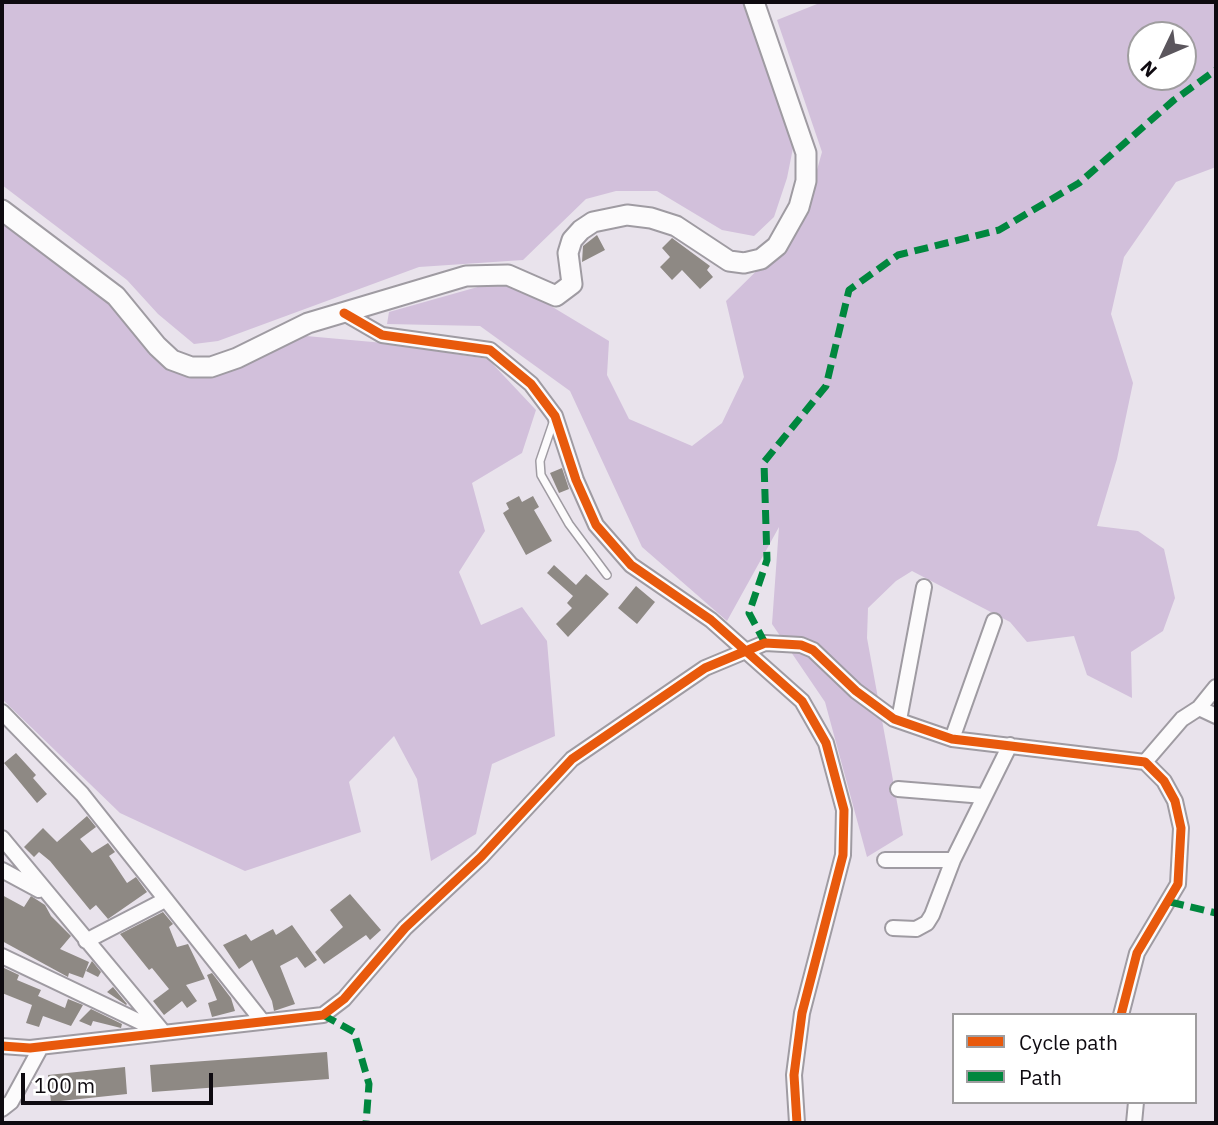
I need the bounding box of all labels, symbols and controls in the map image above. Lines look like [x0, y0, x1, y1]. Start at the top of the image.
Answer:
north arrow [1127, 21, 1197, 91]
text: N [1135, 56, 1162, 82]
legend [952, 1013, 1197, 1104]
text: Cycle path [1019, 1028, 1118, 1056]
scale bar [24, 1058, 217, 1102]
text: Path [1019, 1063, 1062, 1091]
text: 100 m [34, 1071, 95, 1099]

